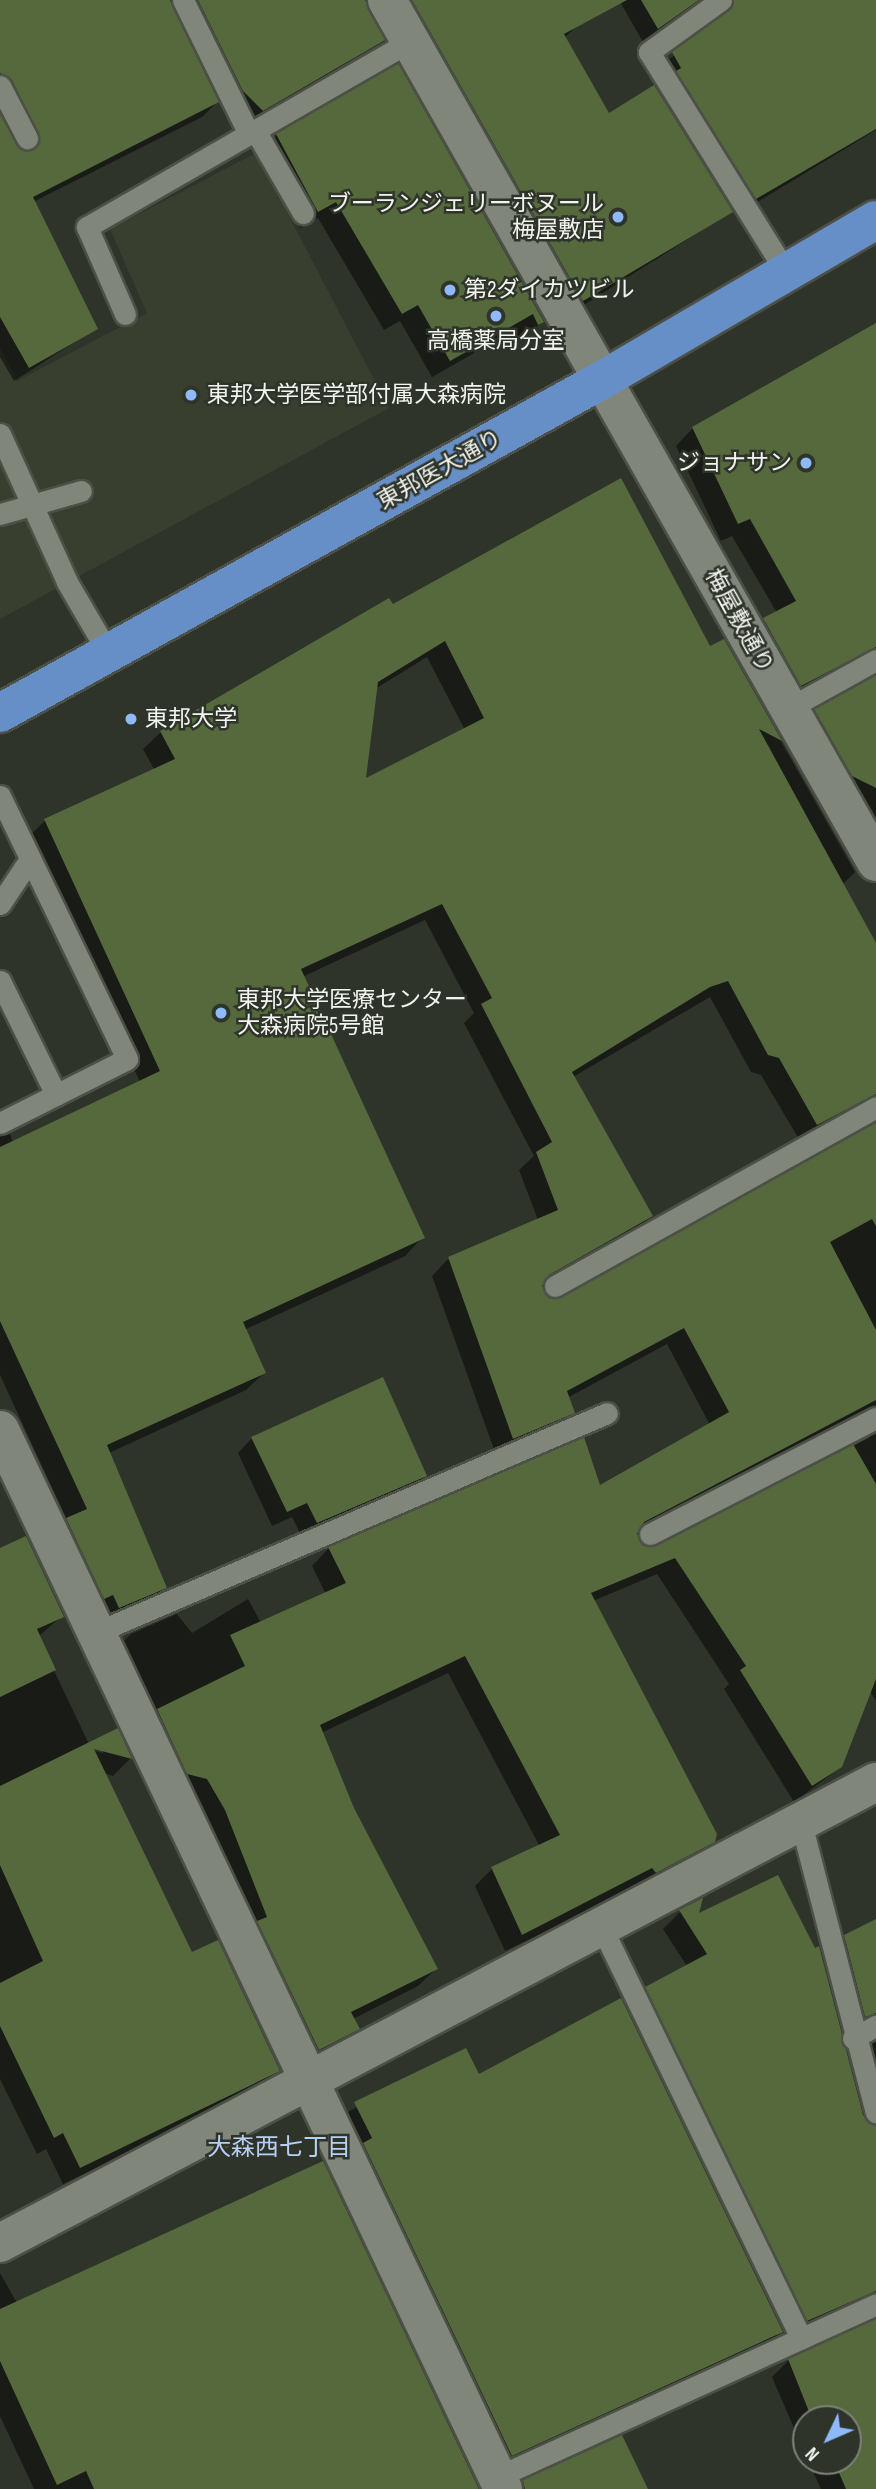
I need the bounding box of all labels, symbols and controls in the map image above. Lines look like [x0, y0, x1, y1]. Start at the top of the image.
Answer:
place label: ブーランジェリーボヌール 梅屋敷店 [328, 190, 604, 244]
marker: ブーランジェリーボヌール 梅屋敷店 [610, 209, 626, 225]
place label: 第2ダイカツビル [464, 276, 634, 304]
marker: 第2ダイカツビル [442, 282, 458, 298]
marker: 高橋薬局分室 [488, 308, 504, 324]
place label: 高橋薬局分室 [427, 327, 565, 355]
place label: 東邦大学医学部付属大森病院 [207, 381, 506, 409]
marker: 東邦大学医学部付属大森病院 [181, 385, 201, 405]
street label: 東邦医大通り [373, 424, 507, 516]
place label: ジョナサン [677, 449, 792, 477]
marker: ジョナサン [798, 455, 814, 471]
street label: 梅屋敷通り [699, 564, 779, 678]
place label: 東邦大学 [145, 705, 237, 733]
marker: 東邦大学 [123, 711, 139, 727]
place label: 東邦大学医療センター 大森病院5号館 [237, 986, 467, 1040]
marker: 東邦大学医療センター 大森病院5号館 [211, 1003, 231, 1023]
district label: 大森西七丁目 [207, 2134, 351, 2162]
north arrow [792, 2405, 862, 2475]
text: N [801, 2442, 825, 2465]

